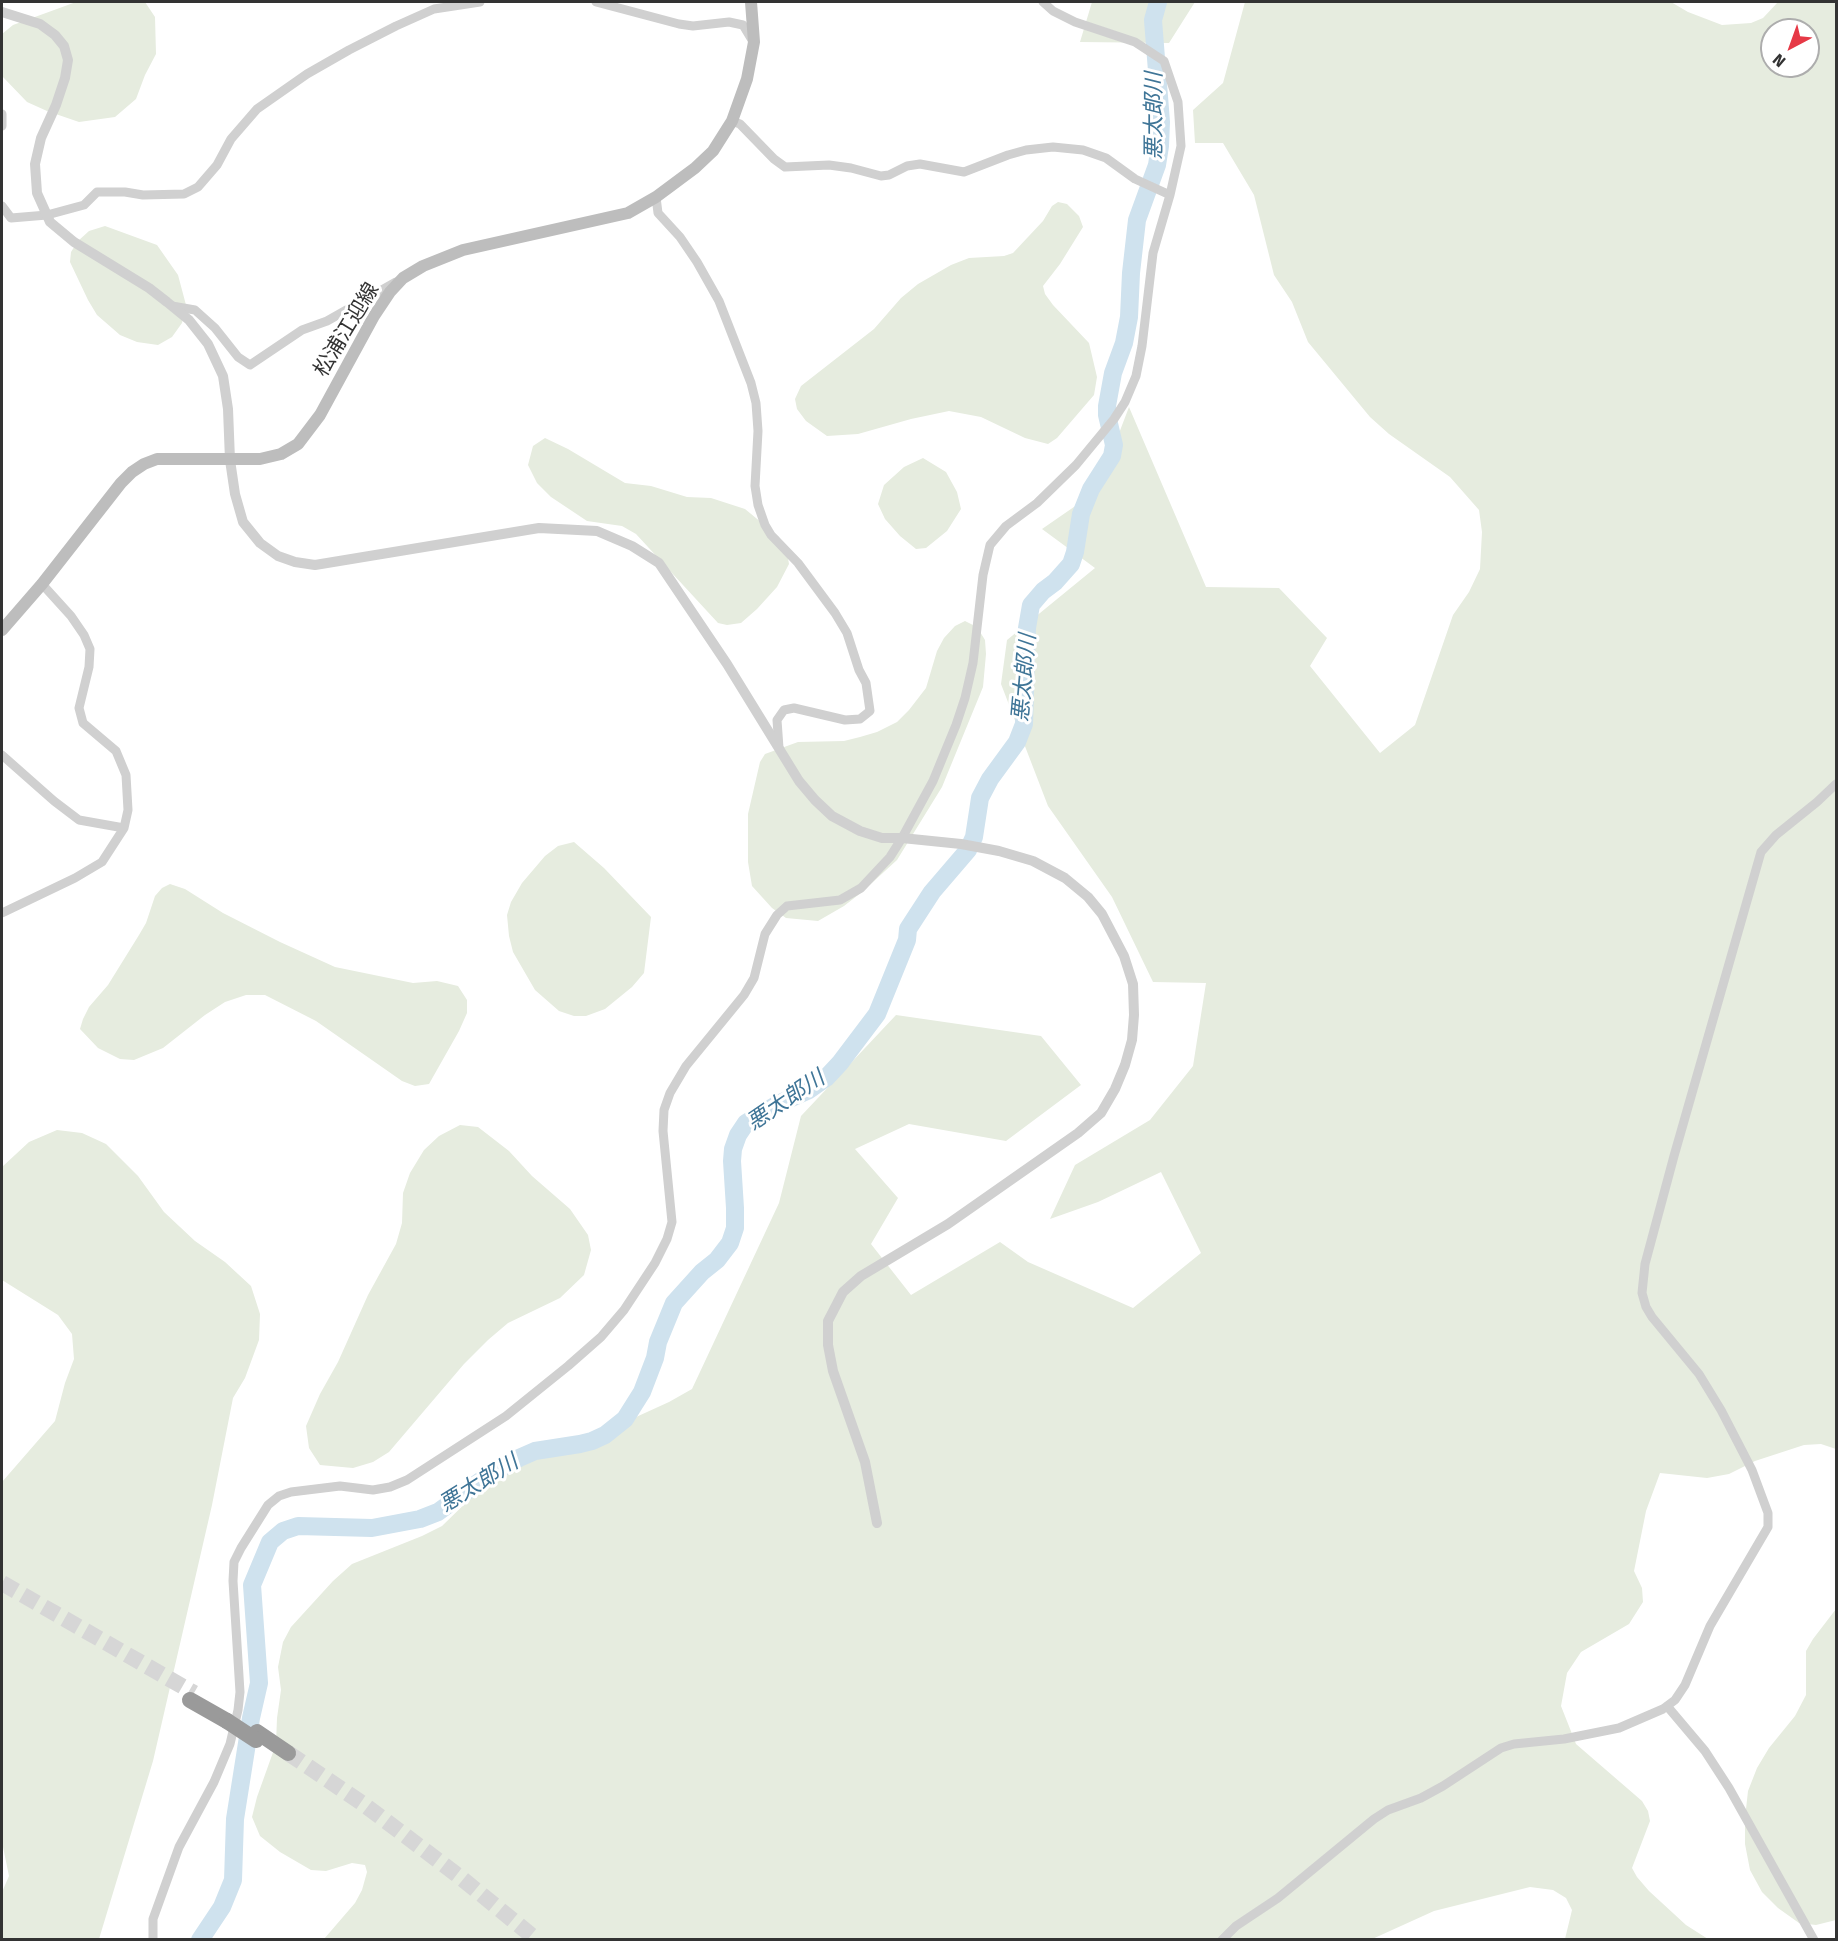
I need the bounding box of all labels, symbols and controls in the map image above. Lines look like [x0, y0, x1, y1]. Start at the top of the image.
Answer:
north arrow [1760, 18, 1820, 78]
text: N [1769, 50, 1789, 71]
water label: 悪太郎川 [1142, 72, 1168, 160]
street label: 松浦江迎線 [309, 279, 385, 381]
water label: 悪太郎川 [1008, 633, 1042, 723]
water label: 悪太郎川 [742, 1065, 830, 1137]
water label: 悪太郎川 [435, 1449, 523, 1519]

